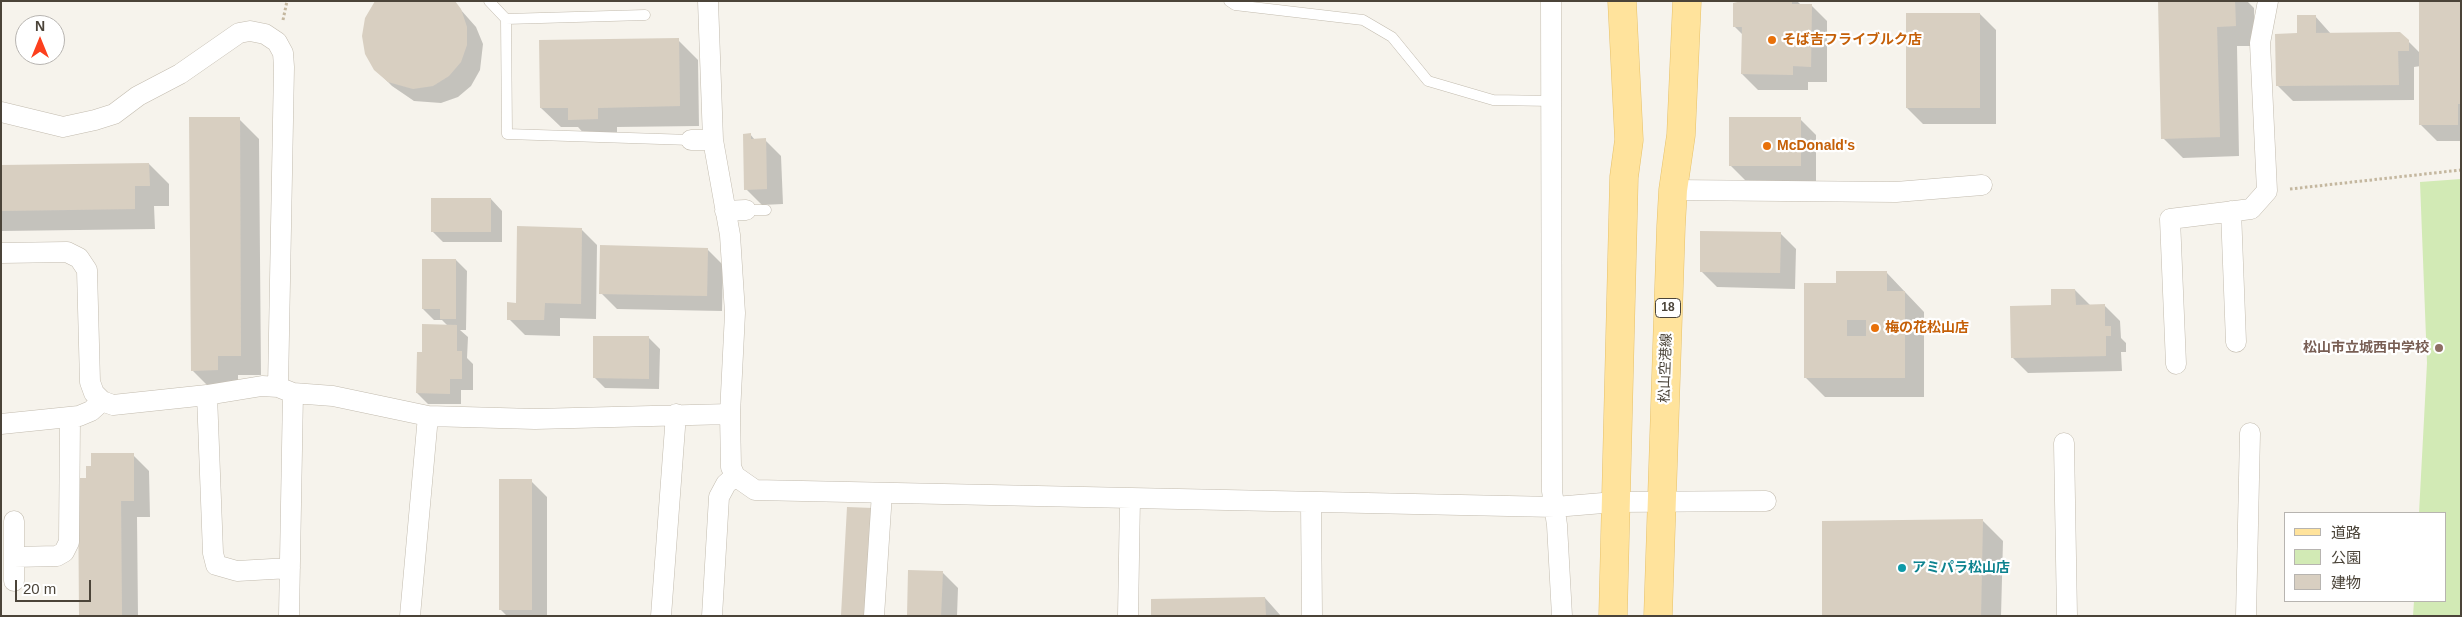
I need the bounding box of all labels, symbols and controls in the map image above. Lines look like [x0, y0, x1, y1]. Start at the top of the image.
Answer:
north arrow [15, 15, 65, 65]
text: N [35, 18, 45, 34]
place label: そば吉フライブルク店 [1782, 32, 1922, 48]
marker: そば吉フライブルク店 [1766, 34, 1778, 46]
place label: McDonald's [1777, 138, 1855, 154]
marker: McDonald's [1761, 140, 1773, 152]
road number: 18 [1656, 298, 1680, 318]
place label: 梅の花松山店 [1885, 320, 1969, 336]
marker: 梅の花松山店 [1869, 322, 1881, 334]
street label: 松山空港線 [1656, 333, 1676, 403]
place label: 松山市立城西中学校 [2303, 340, 2429, 356]
marker: 松山市立城西中学校 [2433, 342, 2445, 354]
legend [2284, 512, 2447, 602]
text: 道路 [2331, 524, 2361, 541]
text: 公園 [2331, 549, 2361, 566]
place label: アミパラ松山店 [1912, 560, 2010, 576]
marker: アミパラ松山店 [1896, 562, 1908, 574]
scale bar [18, 570, 94, 602]
text: 建物 [2331, 574, 2361, 591]
text: 20 m [23, 580, 56, 597]

